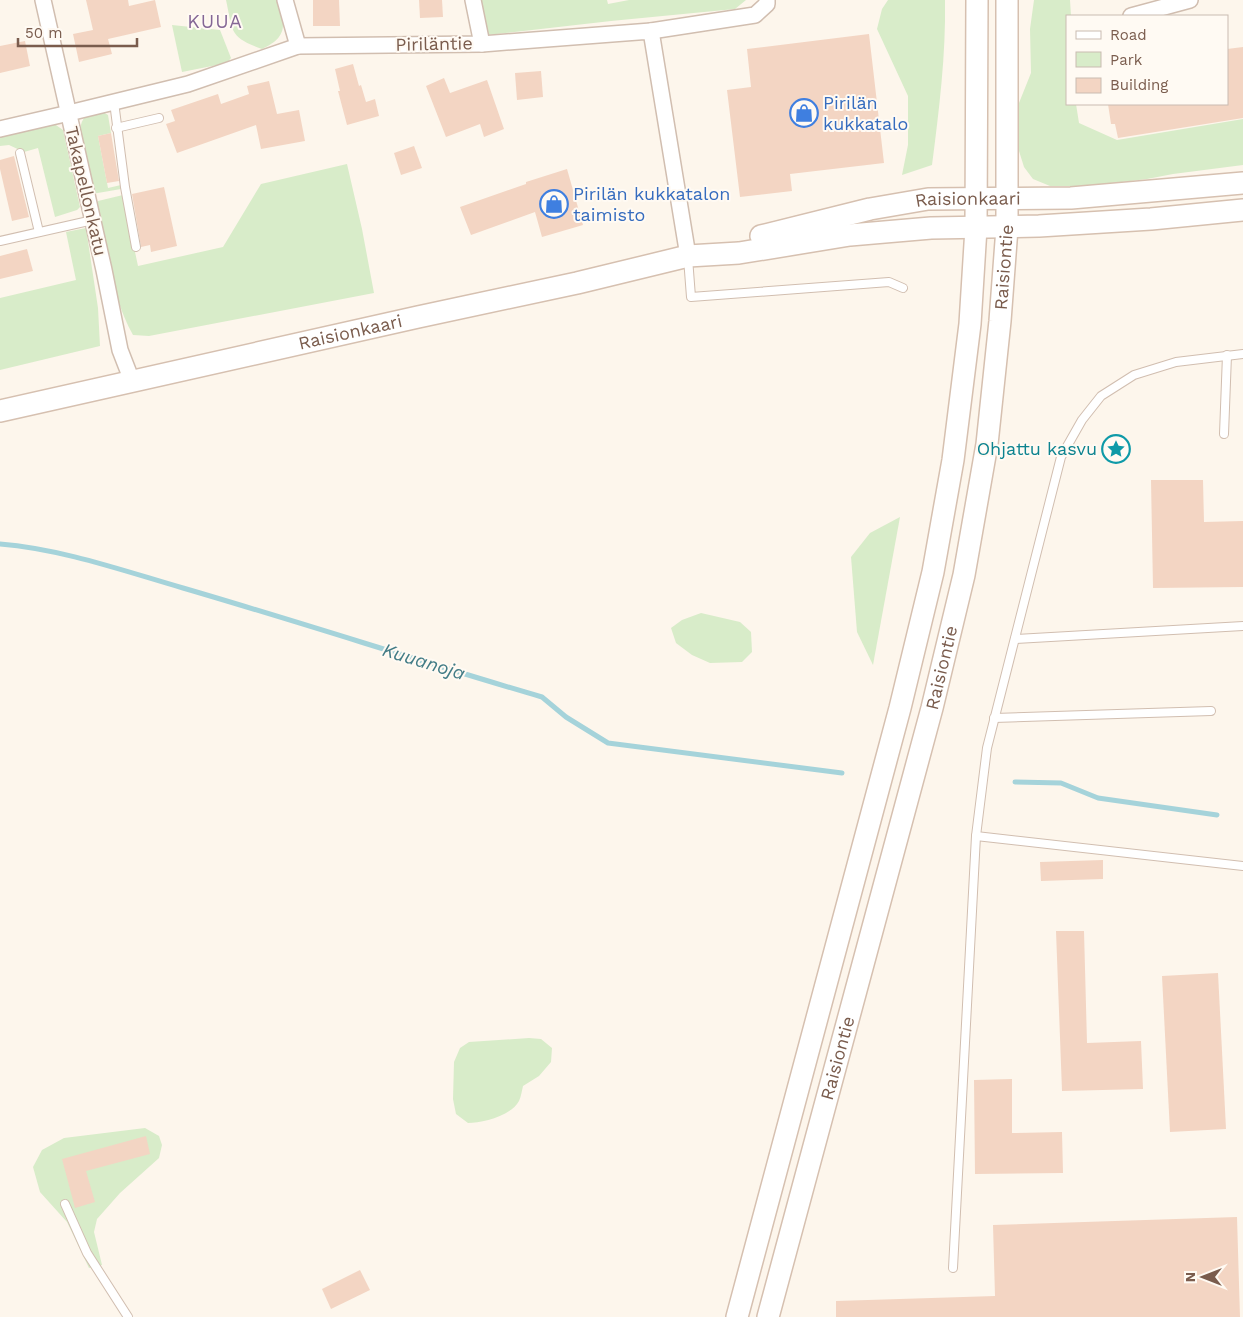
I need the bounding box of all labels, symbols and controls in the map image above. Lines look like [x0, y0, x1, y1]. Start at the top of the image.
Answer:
district label: KUUA [187, 10, 243, 33]
scale bar [18, 15, 136, 47]
legend [1066, 15, 1228, 105]
text: 50 m [25, 24, 62, 42]
text: Road [1110, 26, 1147, 44]
street label: Piriläntie [395, 32, 473, 55]
text: Park [1110, 51, 1143, 69]
text: Building [1110, 76, 1168, 94]
place label: Pirilän kukkatalo [823, 92, 908, 134]
shop icon: Pirilän kukkatalo [789, 98, 819, 128]
street label: Takapellonkatu [61, 124, 112, 258]
place label: Pirilän kukkatalon taimisto [573, 183, 730, 225]
street label: Raisionkaari [913, 187, 1021, 211]
shop icon: Pirilän kukkatalon taimisto [539, 189, 569, 219]
street label: Raisiontie [990, 224, 1017, 311]
street label: Raisionkaari [296, 310, 404, 354]
place icon: Ohjattu kasvu [1101, 434, 1131, 464]
place label: Ohjattu kasvu [977, 438, 1097, 459]
street label: Raisiontie [921, 624, 961, 712]
water label: Kuuanoja [380, 638, 468, 685]
street label: Raisiontie [816, 1014, 859, 1102]
north arrow [1178, 1252, 1228, 1302]
text: N [1182, 1272, 1198, 1282]

